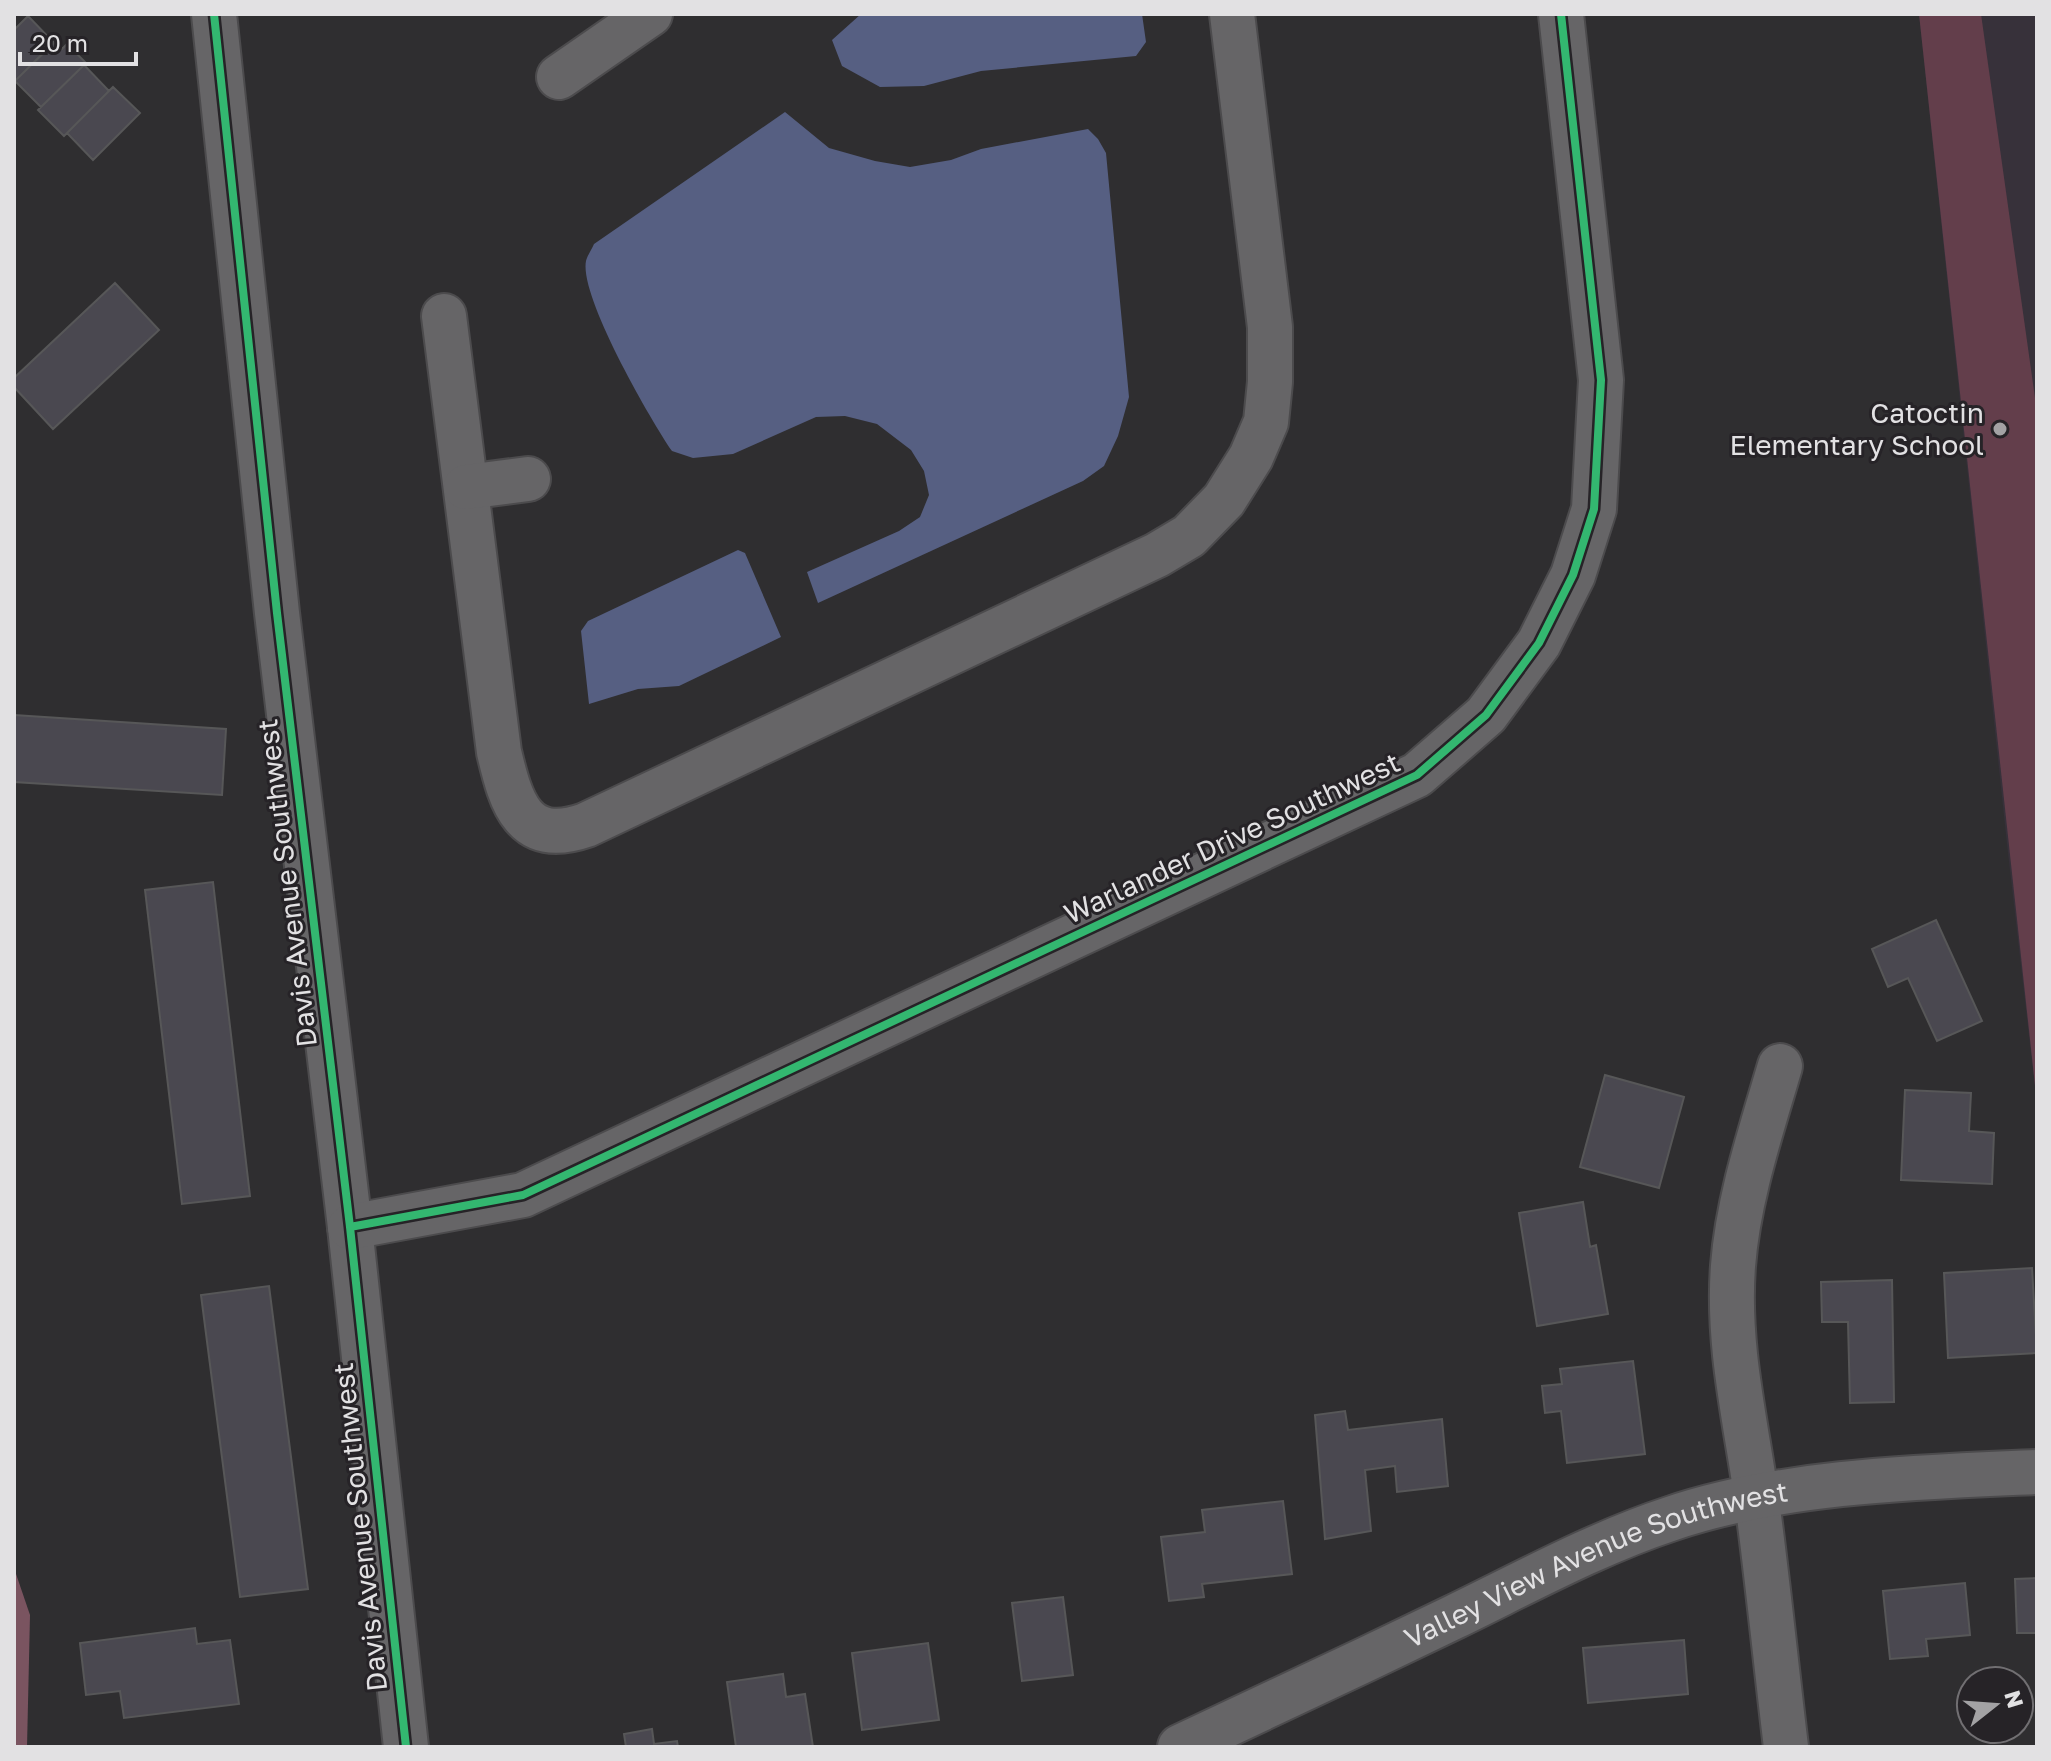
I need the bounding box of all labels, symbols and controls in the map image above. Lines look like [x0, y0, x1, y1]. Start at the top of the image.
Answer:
scale bar [20, 16, 136, 66]
text: 20 m [32, 28, 88, 57]
place label: Catoctin Elementary School [1730, 396, 1984, 461]
marker: Catoctin Elementary School [1991, 420, 2009, 438]
street label: Davis Avenue Southwest [250, 717, 323, 1049]
street label: Warlander Drive Southwest [1059, 745, 1405, 930]
street label: Davis Avenue Southwest [326, 1361, 393, 1693]
street label: Valley View Avenue Southwest [1399, 1474, 1790, 1654]
north arrow [1955, 1665, 2035, 1745]
text: N [1999, 1687, 2030, 1711]

